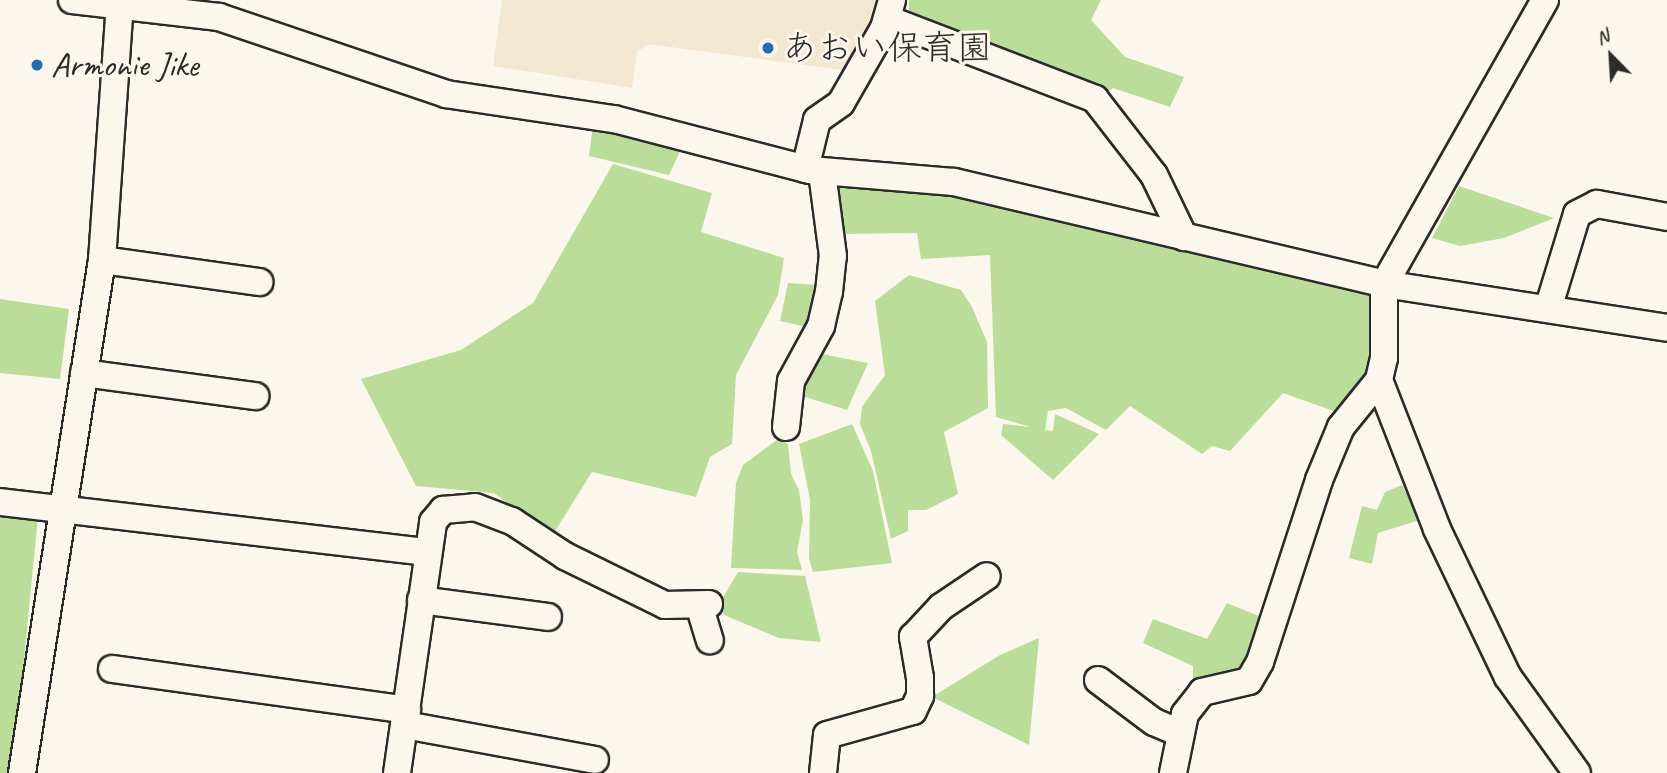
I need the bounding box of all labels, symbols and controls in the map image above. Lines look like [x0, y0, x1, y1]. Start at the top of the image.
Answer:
north arrow [1576, 21, 1646, 91]
text: N [1592, 23, 1613, 50]
place label: あおい保育園 [782, 27, 992, 69]
marker: あおい保育園 [760, 40, 776, 56]
place label: Armonie Jike [51, 44, 198, 86]
marker: Armonie Jike [29, 57, 45, 73]

